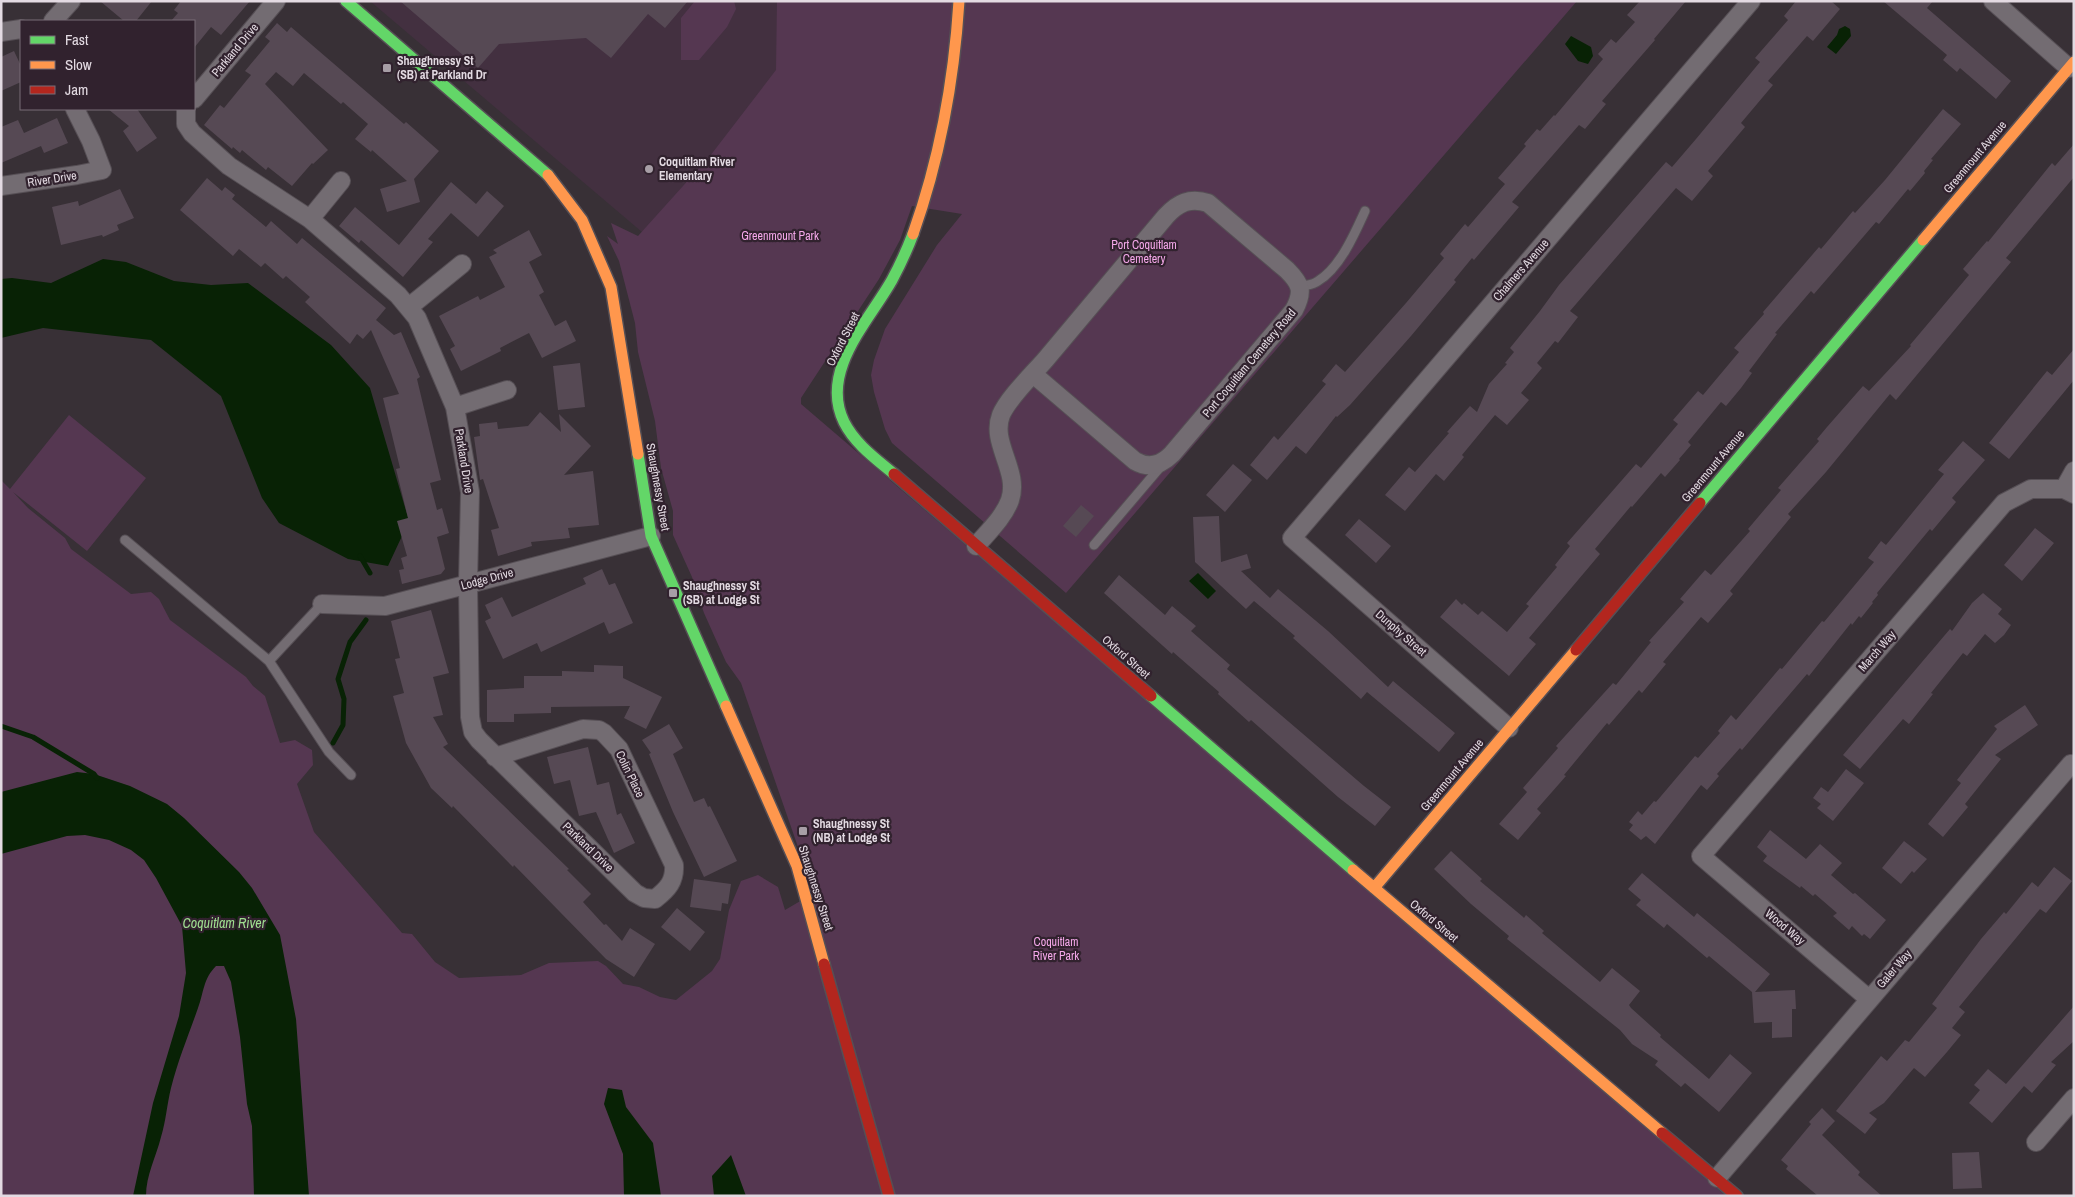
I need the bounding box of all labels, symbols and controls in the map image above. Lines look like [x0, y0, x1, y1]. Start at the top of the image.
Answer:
legend [20, 20, 195, 110]
street label: Parkland Drive [208, 20, 262, 80]
text: Fast [65, 29, 89, 50]
place label: Shaughnessy St (SB) at Parkland Dr [397, 53, 487, 83]
text: Slow [65, 54, 92, 75]
marker: Shaughnessy St (SB) at Parkland Dr [381, 62, 393, 74]
text: Jam [65, 79, 88, 100]
street label: Greenmount Avenue [1940, 117, 2010, 197]
place label: Coquitlam River Elementary [659, 154, 735, 184]
marker: Coquitlam River Elementary [643, 163, 655, 175]
street label: River Drive [26, 167, 78, 191]
park label: Greenmount Park [741, 228, 819, 244]
street label: Chalmers Avenue [1490, 236, 1552, 304]
park label: Port Coquitlam Cemetery [1111, 237, 1177, 267]
street label: Port Coquitlam Cemetery Road [1199, 305, 1299, 421]
street label: Oxford Street [823, 309, 864, 369]
street label: Greenmount Avenue [1678, 426, 1748, 506]
street label: Parkland Drive [451, 428, 477, 494]
street label: Shaughnessy Street [642, 442, 674, 532]
street label: Lodge Drive [459, 564, 515, 594]
place label: Shaughnessy St (SB) at Lodge St [683, 578, 760, 608]
marker: Shaughnessy St (SB) at Lodge St [667, 587, 679, 599]
street label: Dunphy Street [1372, 606, 1430, 660]
street label: March Way [1855, 627, 1899, 675]
street label: Oxford Street [1099, 632, 1154, 682]
street label: Greenmount Avenue [1417, 735, 1487, 815]
street label: Colin Place [612, 748, 648, 800]
place label: Shaughnessy St (NB) at Lodge St [813, 816, 891, 846]
street label: Parkland Drive [559, 819, 617, 875]
marker: Shaughnessy St (NB) at Lodge St [797, 825, 809, 837]
street label: Shaughnessy Street [795, 843, 837, 933]
street label: Oxford Street [1406, 896, 1462, 946]
street label: Wood Way [1762, 906, 1808, 948]
water label: Coquitlam River [183, 914, 267, 932]
park label: Coquitlam River Park [1033, 934, 1079, 964]
street label: Galer Way [1873, 946, 1915, 992]

